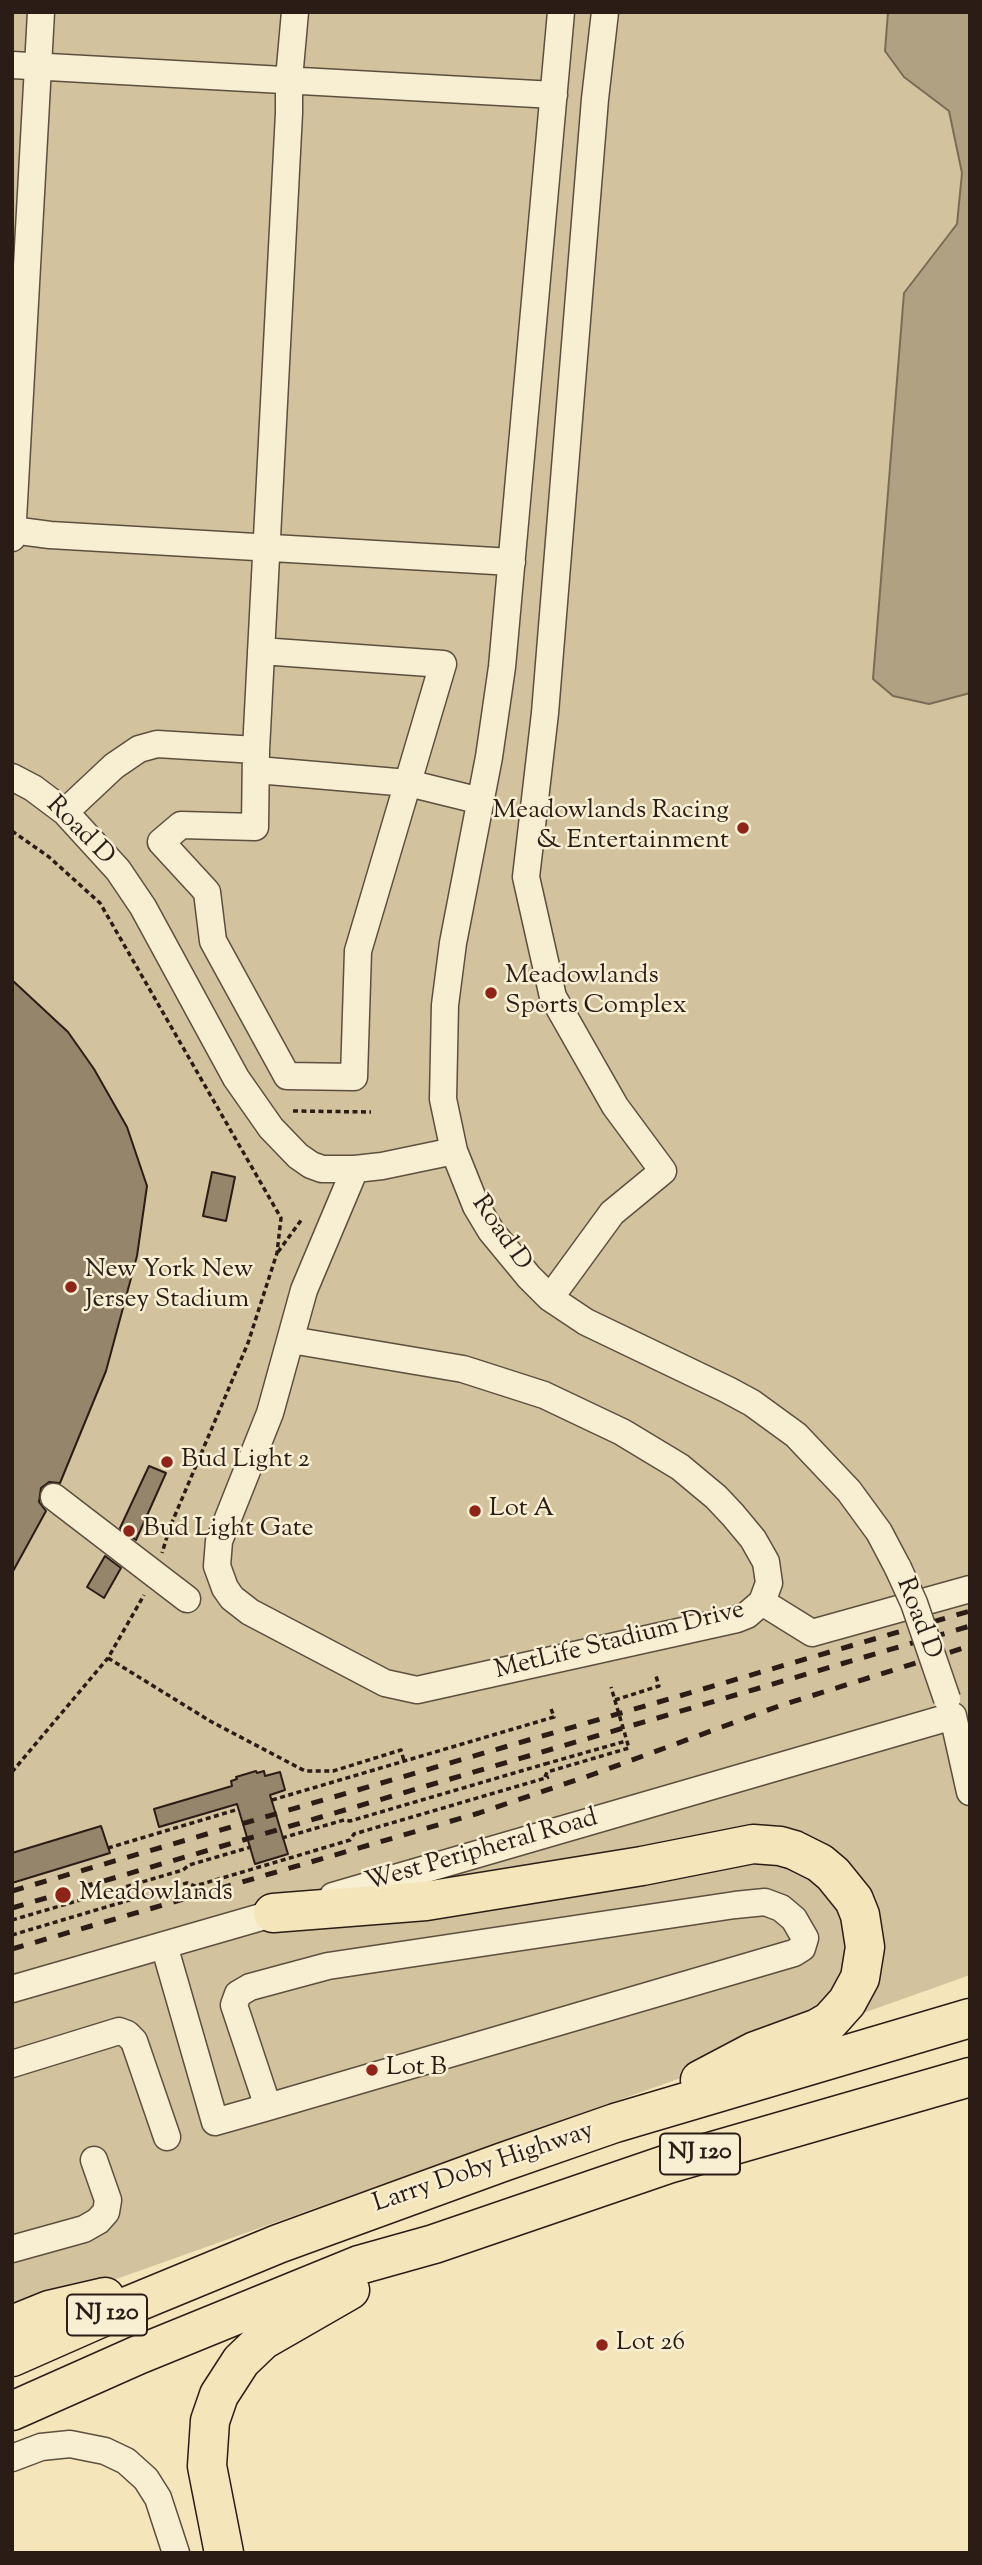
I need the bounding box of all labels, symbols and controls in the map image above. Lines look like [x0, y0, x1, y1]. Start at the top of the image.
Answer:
street label: Road D [38, 791, 120, 873]
place label: Meadowlands Racing & Entertainment [493, 797, 729, 858]
marker: Meadowlands Racing & Entertainment [735, 820, 751, 836]
place label: Meadowlands Sports Complex [505, 962, 687, 1024]
marker: Meadowlands Sports Complex [483, 985, 499, 1001]
street label: Road D [463, 1190, 537, 1278]
place label: New York New Jersey Stadium [85, 1256, 253, 1318]
marker: New York New Jersey Stadium [63, 1279, 79, 1295]
place label: Bud Light 2 [181, 1446, 310, 1478]
marker: Bud Light 2 [159, 1454, 175, 1470]
place label: Lot A [489, 1495, 554, 1527]
marker: Lot A [467, 1503, 483, 1519]
place label: Bud Light Gate [143, 1515, 314, 1547]
marker: Bud Light Gate [121, 1523, 137, 1539]
street label: Road D [887, 1574, 947, 1664]
street label: MetLife Stadium Drive [492, 1596, 748, 1688]
street label: West Peripheral Road [362, 1804, 602, 1900]
place label: Meadowlands [79, 1879, 233, 1911]
marker: Meadowlands [53, 1885, 73, 1905]
place label: Lot B [386, 2054, 447, 2086]
marker: Lot B [364, 2062, 380, 2078]
street label: Larry Doby Highway [370, 2117, 598, 2221]
road number: NJ 120 [660, 2134, 740, 2174]
road number: NJ 120 [67, 2294, 147, 2336]
place label: Lot 26 [616, 2329, 685, 2361]
marker: Lot 26 [594, 2337, 610, 2353]

